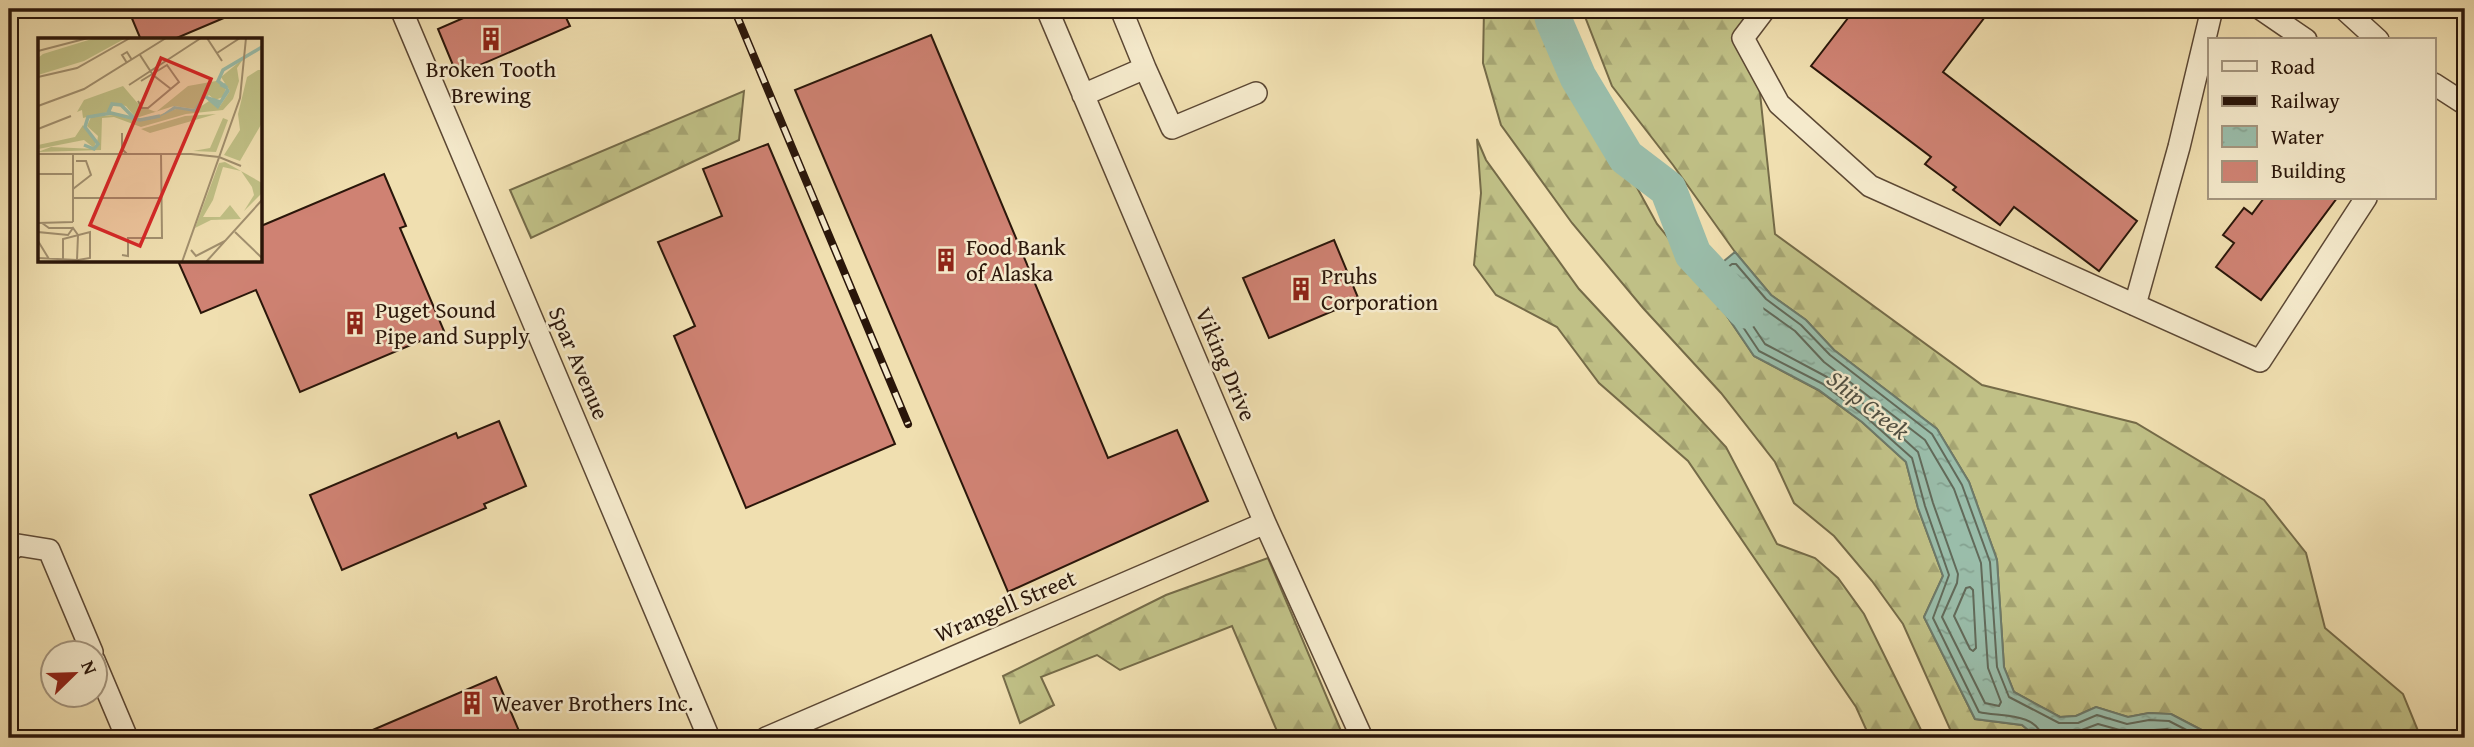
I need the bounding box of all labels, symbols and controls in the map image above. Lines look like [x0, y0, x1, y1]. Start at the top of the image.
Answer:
building icon: Broken Tooth Brewing [477, 25, 505, 53]
inset map [38, 38, 262, 262]
legend [2208, 38, 2436, 200]
text: Road [2271, 51, 2316, 82]
place label: Broken Tooth Brewing [426, 52, 556, 111]
text: Railway [2271, 85, 2340, 116]
text: Water [2271, 121, 2324, 152]
text: Building [2271, 155, 2346, 186]
place label: Food Bank of Alaska [966, 230, 1066, 289]
building icon: Food Bank of Alaska [932, 246, 960, 274]
place label: Pruhs Corporation [1321, 259, 1438, 318]
building icon: Pruhs Corporation [1287, 275, 1315, 303]
place label: Puget Sound Pipe and Supply [375, 293, 530, 352]
street label: Spar Avenue [541, 301, 618, 424]
street label: Viking Drive [1188, 302, 1265, 426]
building icon: Puget Sound Pipe and Supply [341, 309, 369, 337]
water label: Ship Creek [1820, 361, 1917, 448]
street label: Wrangell Street [929, 561, 1081, 650]
north arrow [38, 638, 108, 708]
text: N [74, 656, 105, 679]
place label: Weaver Brothers Inc. [492, 686, 693, 719]
building icon: Weaver Brothers Inc. [458, 689, 486, 717]

